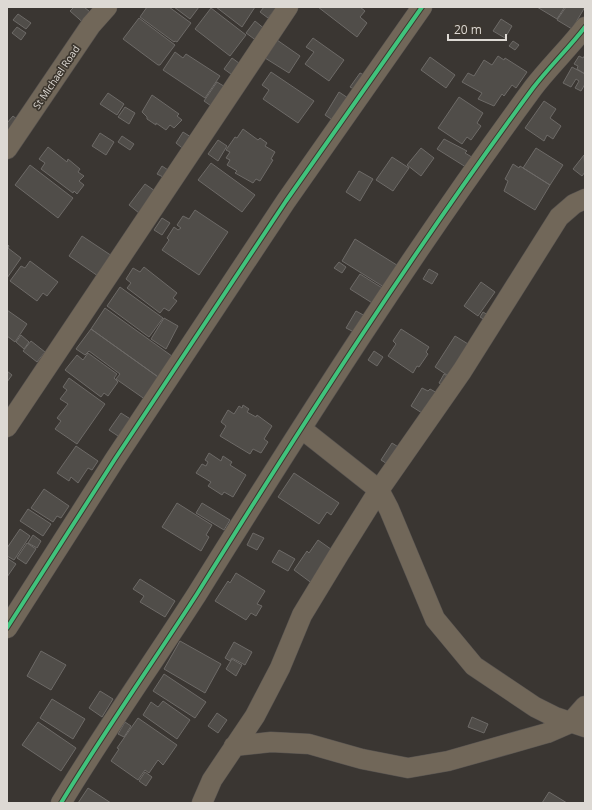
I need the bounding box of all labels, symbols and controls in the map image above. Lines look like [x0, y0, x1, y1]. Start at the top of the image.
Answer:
scale bar [448, 16, 506, 42]
text: 20 m [454, 21, 482, 38]
street label: St Michael Road [29, 42, 83, 112]

